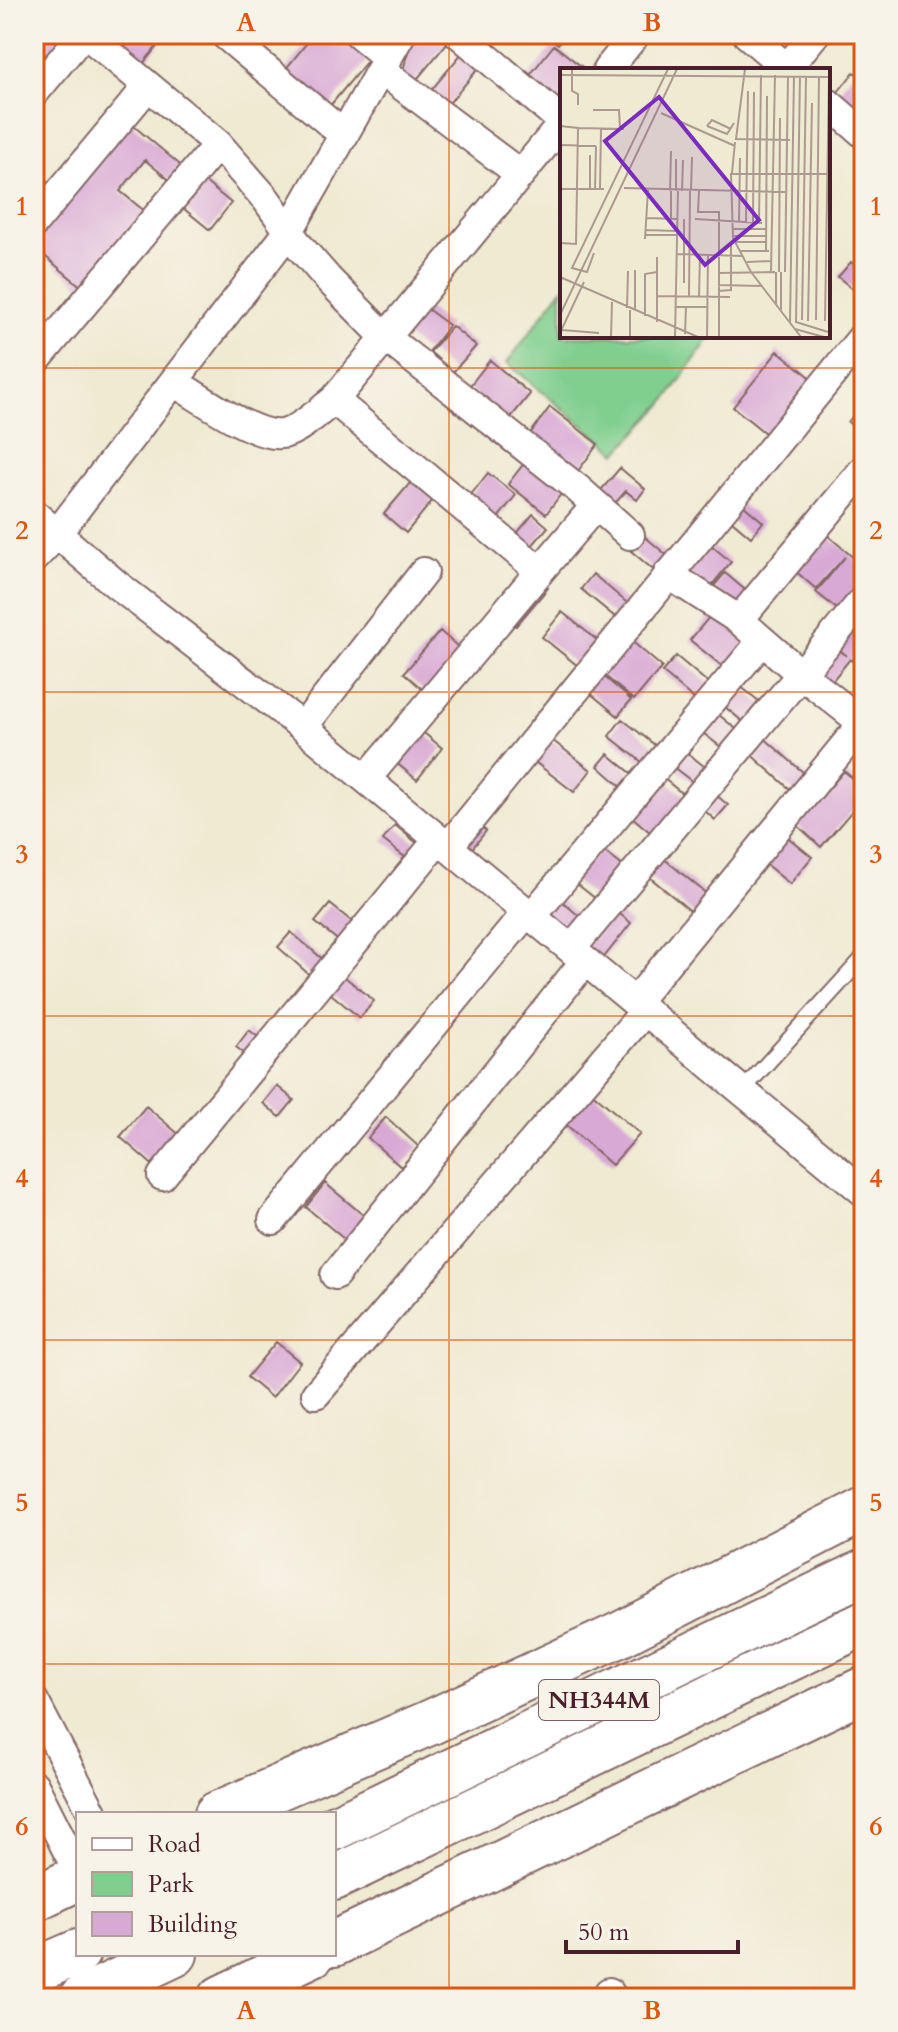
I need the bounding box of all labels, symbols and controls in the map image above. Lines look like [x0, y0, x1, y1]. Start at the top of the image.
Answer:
text: A [236, 5, 256, 40]
text: B [643, 5, 661, 40]
inset map [560, 68, 830, 338]
text: 1 [15, 189, 29, 224]
text: 1 [869, 189, 883, 224]
text: 2 [15, 513, 29, 548]
text: 2 [869, 513, 883, 548]
text: 3 [15, 837, 29, 872]
text: 3 [869, 837, 883, 872]
text: 4 [15, 1161, 29, 1196]
text: 4 [869, 1161, 883, 1196]
text: 5 [15, 1485, 29, 1520]
text: 5 [869, 1485, 883, 1520]
road number: NH344M [539, 1680, 659, 1720]
text: 6 [15, 1809, 29, 1844]
text: 6 [869, 1809, 883, 1844]
legend [76, 1812, 336, 1956]
text: Road [148, 1828, 201, 1861]
text: Park [148, 1868, 194, 1901]
scale bar [566, 1904, 738, 1954]
text: Building [148, 1908, 238, 1941]
text: 50 m [578, 1916, 630, 1949]
text: A [236, 1993, 256, 2028]
text: B [643, 1993, 661, 2028]

